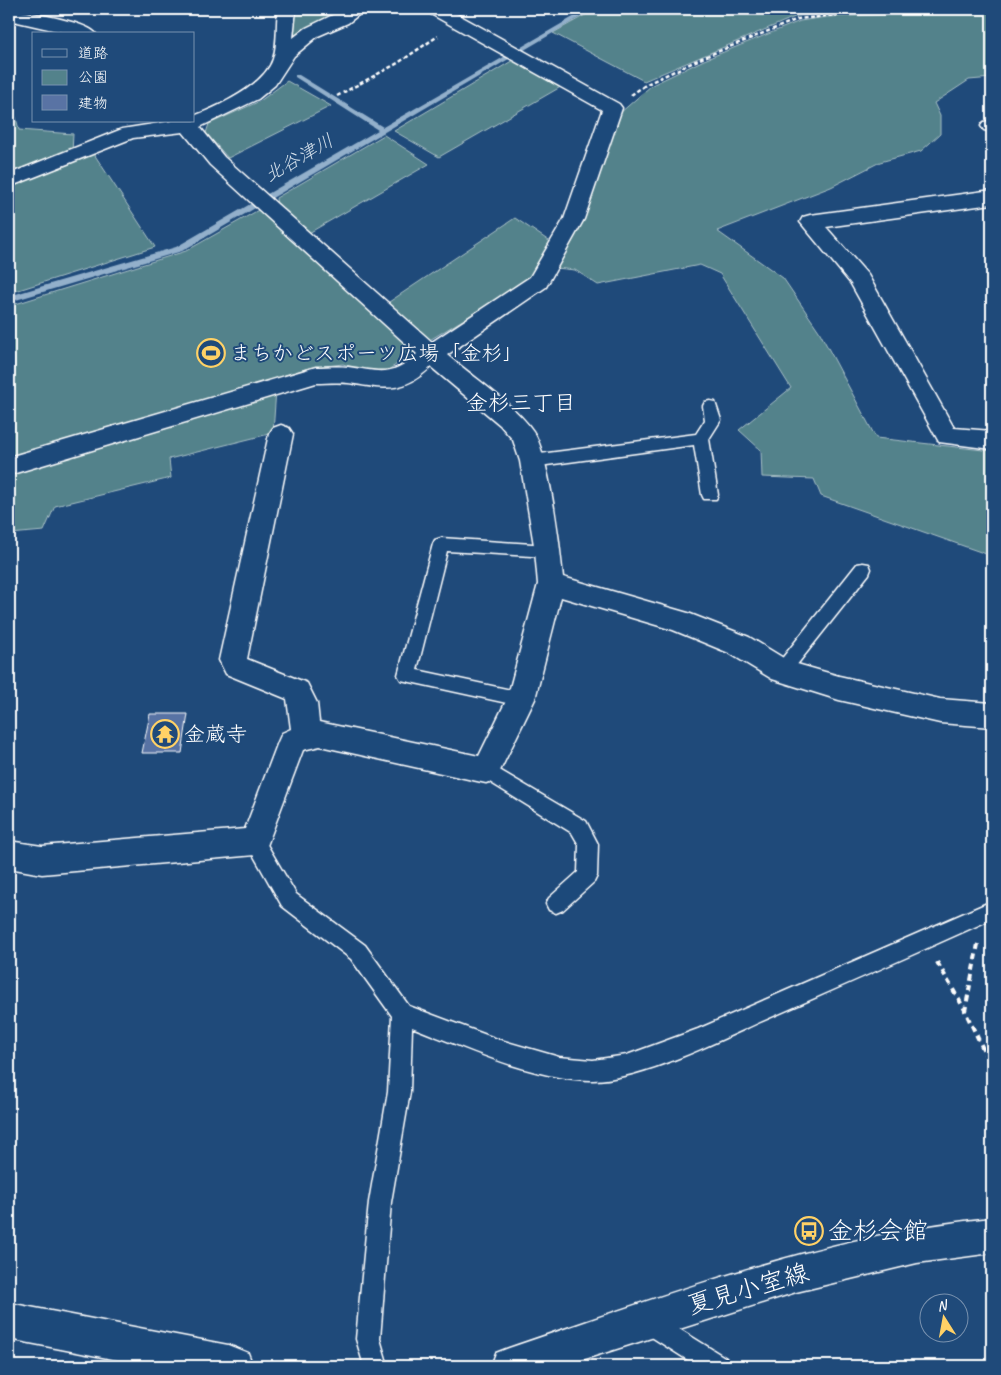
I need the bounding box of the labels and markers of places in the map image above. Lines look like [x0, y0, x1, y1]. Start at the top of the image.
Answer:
sports icon: まちかどスポーツ広場「金杉」 [196, 338, 226, 368]
place label: まちかどスポーツ広場「金杉」 [230, 340, 524, 366]
temple icon: 金蔵寺 [150, 719, 180, 749]
place label: 金蔵寺 [184, 721, 247, 747]
place label: 金杉会館 [828, 1215, 928, 1247]
bus stop icon: 金杉会館 [794, 1216, 824, 1246]

